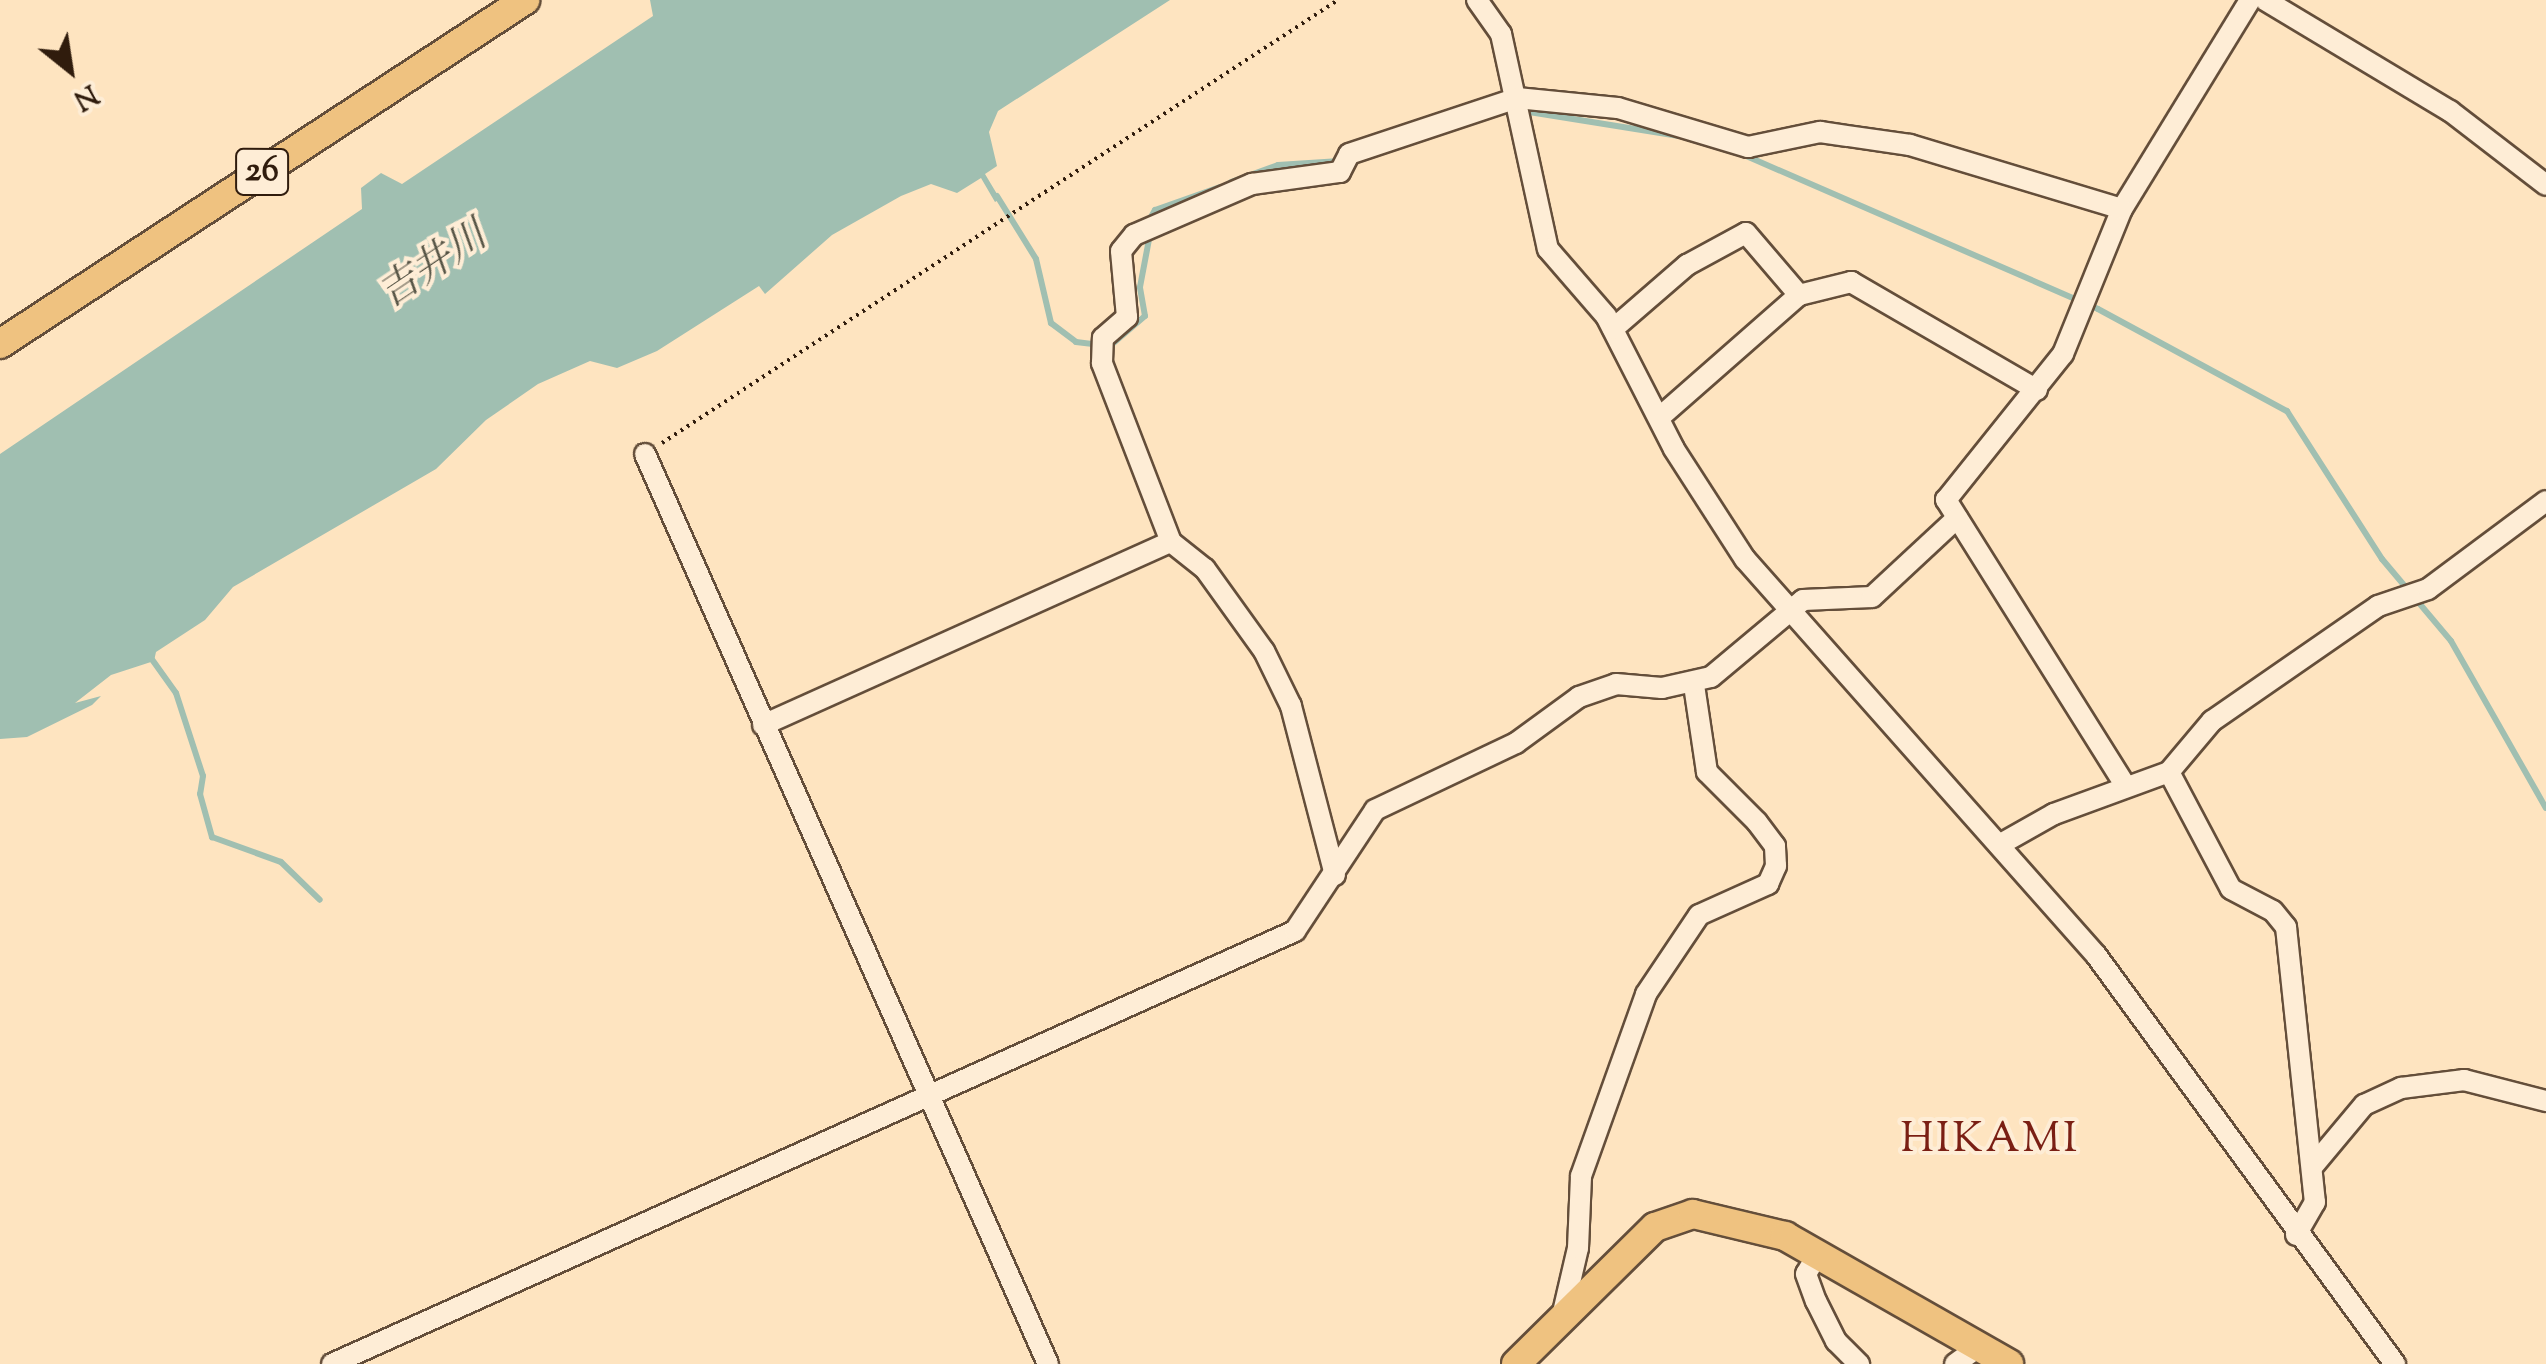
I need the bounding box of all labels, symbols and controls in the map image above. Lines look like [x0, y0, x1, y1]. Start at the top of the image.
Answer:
north arrow [20, 20, 120, 120]
text: N [65, 73, 105, 119]
road number: 26 [234, 142, 290, 202]
water label: 吉井川 [371, 214, 497, 320]
district label: HIKAMI [1901, 1116, 2079, 1166]

